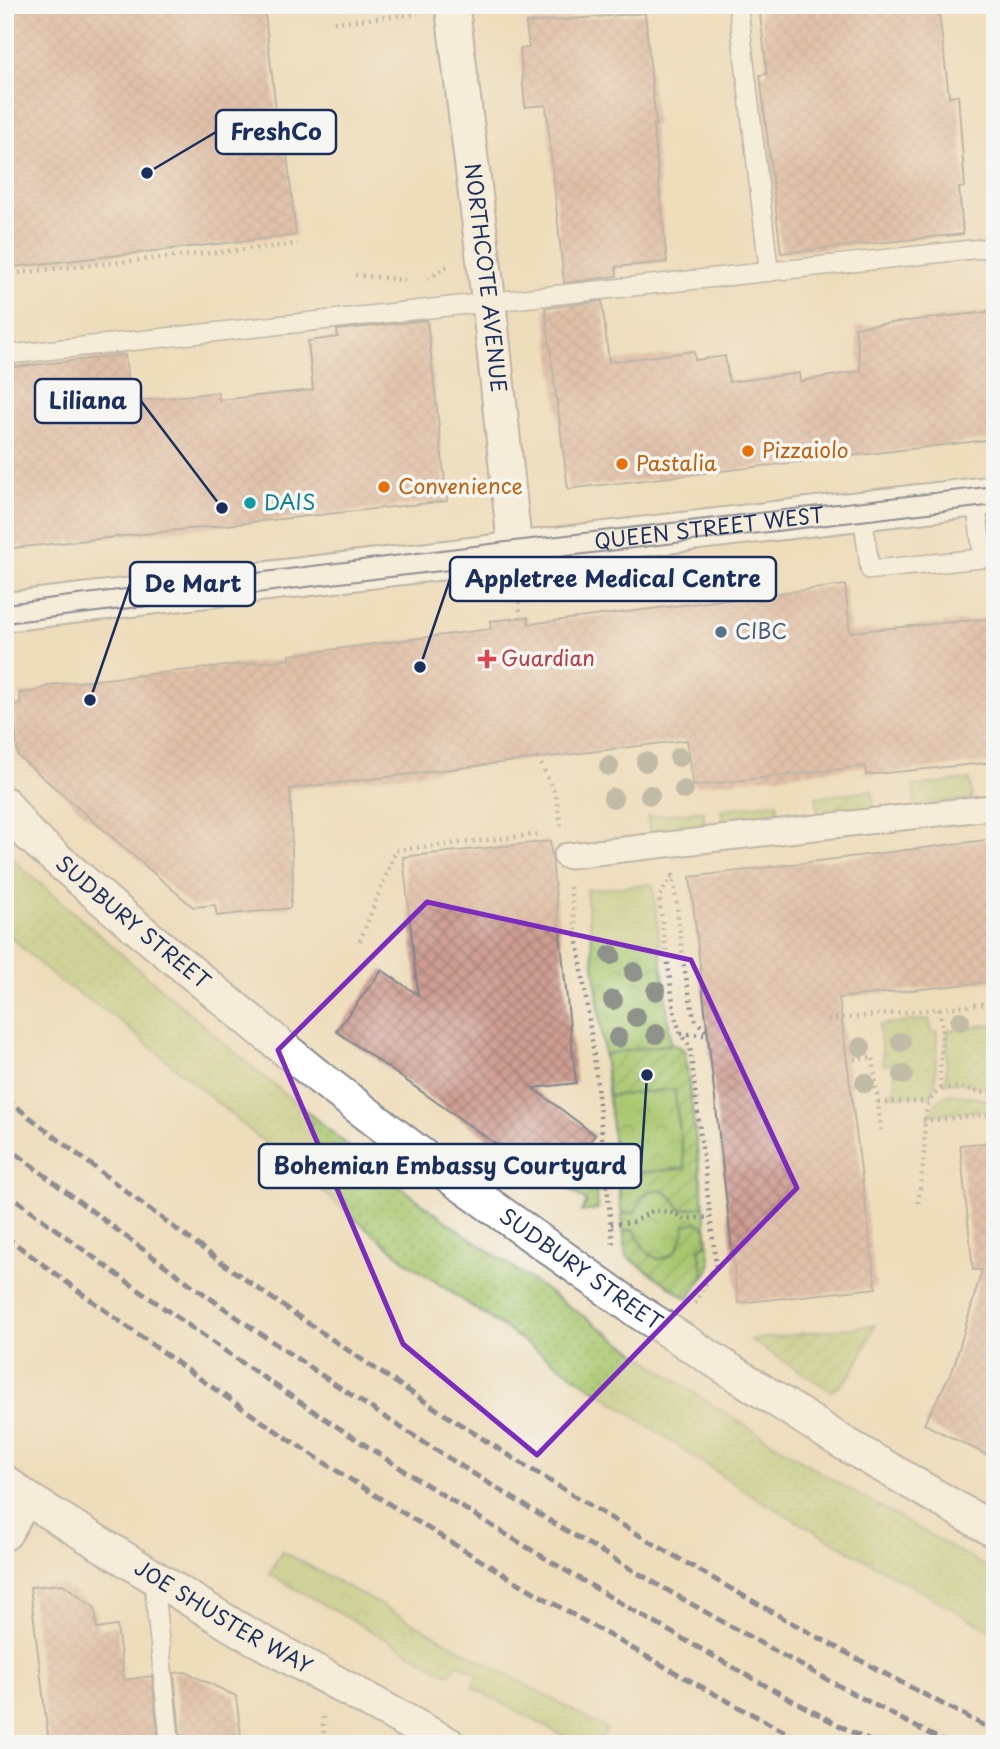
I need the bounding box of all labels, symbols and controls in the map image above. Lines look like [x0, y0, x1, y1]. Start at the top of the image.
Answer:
callout: FreshCo [216, 110, 336, 154]
text: FreshCo [230, 113, 322, 148]
street label: NORTHCOTE AVENUE [458, 161, 516, 394]
callout: Liliana [35, 379, 141, 423]
text: Liliana [49, 382, 127, 417]
place label: Pizzaiolo [762, 433, 849, 465]
marker: Pizzaiolo [740, 443, 756, 459]
place label: Pastalia [636, 446, 717, 478]
marker: Pastalia [614, 456, 630, 472]
place label: Convenience [398, 469, 523, 501]
marker: Convenience [376, 479, 392, 495]
place label: DAIS [264, 485, 316, 517]
marker: DAIS [242, 495, 258, 511]
street label: QUEEN STREET WEST [592, 497, 825, 556]
callout: Appletree Medical Centre [450, 557, 776, 601]
text: Appletree Medical Centre [465, 560, 761, 595]
callout: De Mart [130, 562, 255, 606]
text: De Mart [144, 565, 242, 600]
place label: CIBC [735, 614, 787, 646]
marker: CIBC [713, 624, 729, 640]
place label: Guardian [501, 641, 595, 673]
marker: Guardian [479, 651, 495, 667]
street label: SUDBURY STREET [49, 847, 219, 996]
callout: Bohemian Embassy Courtyard [259, 1144, 641, 1188]
text: Bohemian Embassy Courtyard [273, 1147, 627, 1182]
street label: SUDBURY STREET [494, 1199, 670, 1338]
street label: JOE SHUSTER WAY [129, 1551, 319, 1681]

